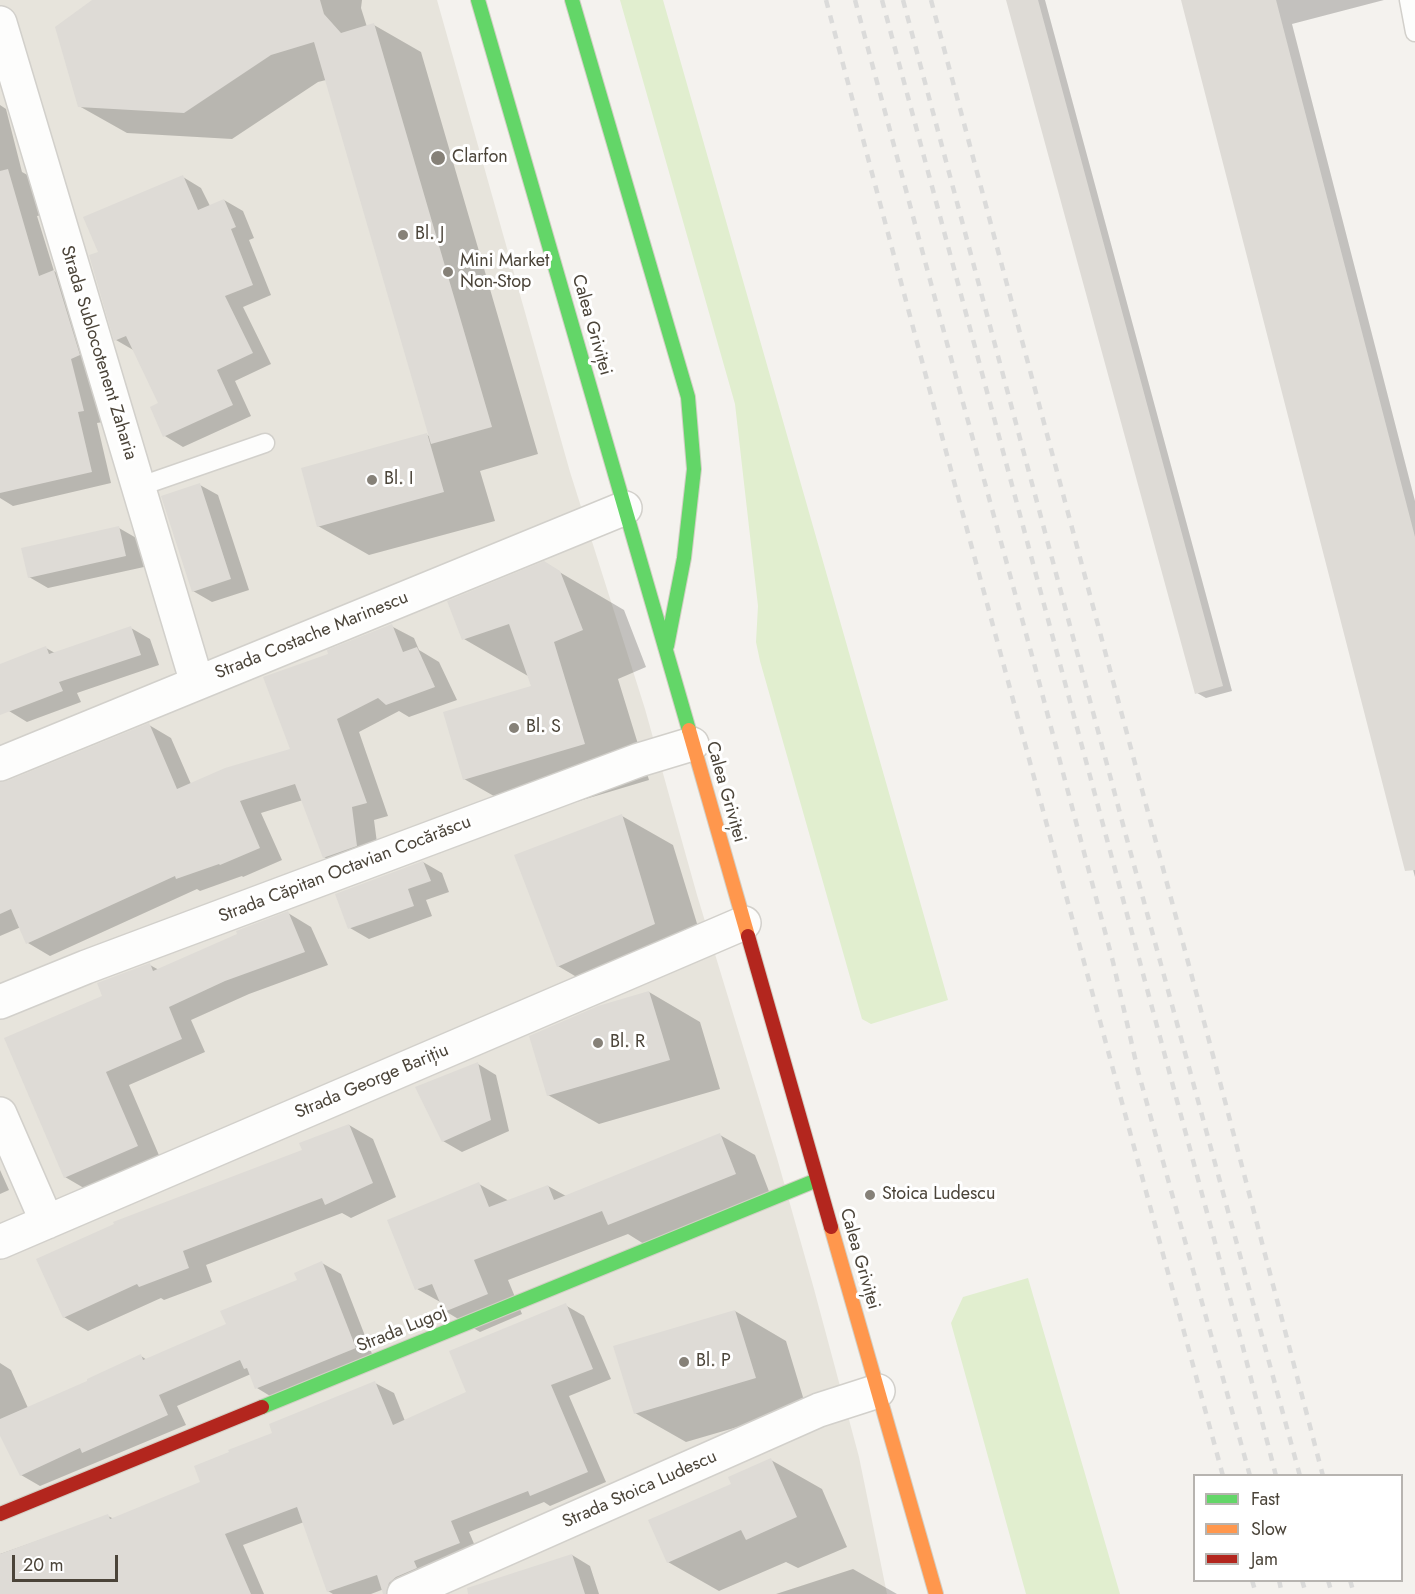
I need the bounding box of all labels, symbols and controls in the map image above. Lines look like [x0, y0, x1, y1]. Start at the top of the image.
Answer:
place label: Clarfon [452, 147, 508, 169]
marker: Clarfon [429, 149, 447, 167]
place label: Bl. J [415, 224, 444, 246]
marker: Bl. J [396, 228, 410, 242]
street label: Strada Sublocotenent Zaharia [55, 243, 141, 463]
place label: Mini Market Non-Stop [460, 251, 549, 294]
marker: Mini Market Non-Stop [441, 265, 455, 279]
street label: Calea Griviței [566, 272, 616, 378]
place label: Bl. I [384, 469, 413, 491]
marker: Bl. I [365, 473, 379, 487]
street label: Strada Costache Marinescu [212, 587, 412, 685]
place label: Bl. S [526, 717, 561, 739]
marker: Bl. S [507, 721, 521, 735]
street label: Calea Griviței [700, 739, 750, 845]
street label: Strada Căpitan Octavian Cocărăscu [216, 812, 474, 928]
place label: Bl. R [610, 1032, 645, 1054]
marker: Bl. R [591, 1036, 605, 1050]
street label: Strada George Barițiu [292, 1040, 452, 1124]
place label: Stoica Ludescu [882, 1184, 995, 1206]
marker: Stoica Ludescu [863, 1188, 877, 1202]
street label: Calea Griviței [834, 1206, 884, 1312]
street label: Strada Lugoj [354, 1302, 450, 1358]
place label: Bl. P [696, 1351, 731, 1373]
marker: Bl. P [677, 1355, 691, 1369]
street label: Strada Stoica Ludescu [559, 1446, 721, 1534]
legend [1193, 1474, 1403, 1582]
text: Fast [1251, 1486, 1280, 1512]
text: Slow [1251, 1516, 1287, 1542]
scale bar [15, 1543, 122, 1581]
text: Jam [1251, 1546, 1278, 1572]
text: 20 m [23, 1552, 63, 1578]

